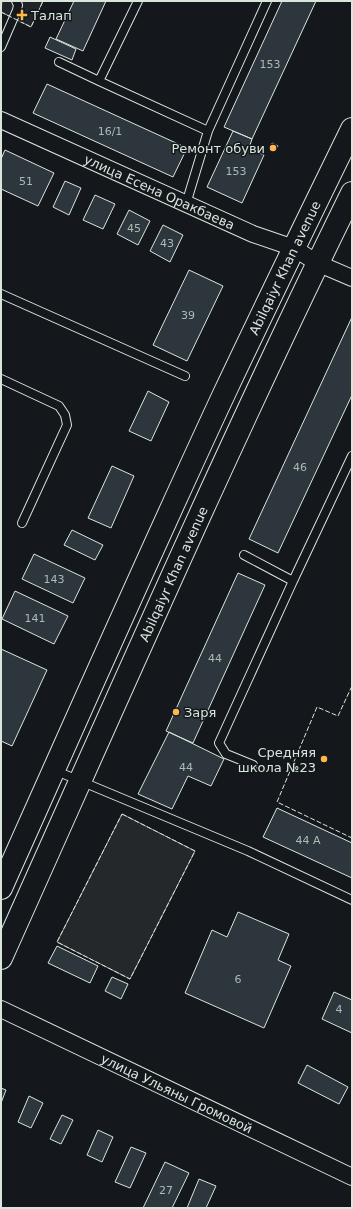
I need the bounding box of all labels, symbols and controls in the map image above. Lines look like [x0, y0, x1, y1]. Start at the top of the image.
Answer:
place label: Талап [30, 8, 72, 23]
marker: Талап [16, 9, 28, 21]
house number: 153 [260, 58, 281, 71]
house number: 16/1 [98, 125, 122, 138]
place label: Ремонт обуви [171, 141, 265, 156]
marker: Ремонт обуви [268, 143, 278, 153]
street label: улица Есена Оракбаева [82, 152, 237, 233]
house number: 153 [226, 165, 247, 178]
house number: 51 [19, 175, 33, 188]
street label: Abilqaiyr Khan avenue [246, 199, 324, 337]
house number: 45 [127, 222, 141, 235]
house number: 43 [160, 237, 174, 250]
house number: 39 [181, 309, 195, 322]
house number: 46 [293, 461, 307, 474]
street label: Abilqaiyr Khan avenue [137, 504, 211, 644]
house number: 143 [44, 573, 65, 586]
house number: 141 [25, 612, 46, 625]
house number: 44 [208, 652, 222, 665]
place label: Заря [184, 705, 216, 720]
marker: Заря [171, 707, 181, 717]
place label: Средняя школа №23 [238, 745, 316, 775]
marker: Средняя школа №23 [319, 754, 329, 764]
house number: 44 [179, 761, 193, 774]
house number: 44 А [295, 834, 321, 847]
house number: 6 [235, 973, 242, 986]
house number: 4 [336, 1003, 343, 1016]
street label: улица Ульяны Громовой [99, 1051, 255, 1136]
house number: 27 [159, 1184, 173, 1197]

